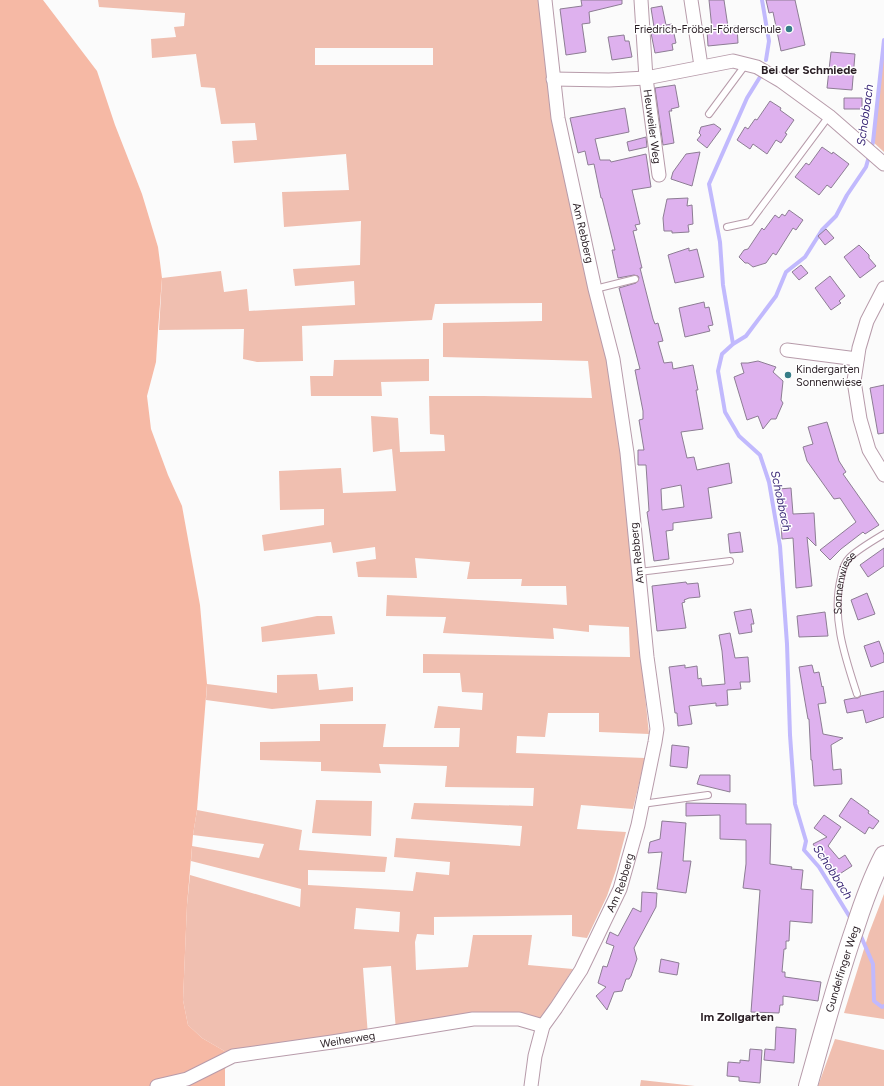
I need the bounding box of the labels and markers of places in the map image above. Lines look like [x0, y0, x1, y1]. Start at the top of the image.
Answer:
place label: Friedrich-Fröbel-Förderschule [634, 23, 781, 36]
marker: Friedrich-Fröbel-Förderschule [784, 24, 794, 34]
place label: Kindergarten Sonnenwiese [796, 363, 862, 389]
marker: Kindergarten Sonnenwiese [783, 370, 793, 380]

